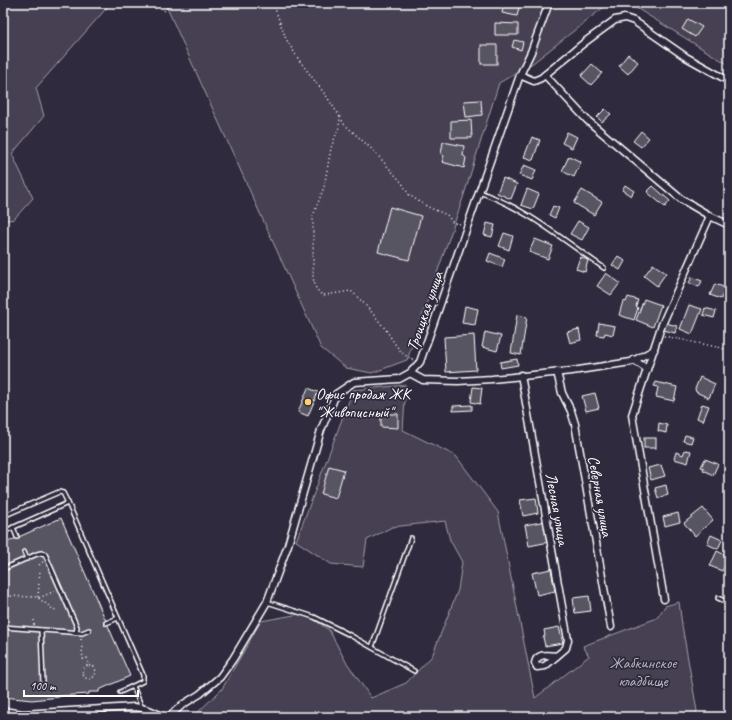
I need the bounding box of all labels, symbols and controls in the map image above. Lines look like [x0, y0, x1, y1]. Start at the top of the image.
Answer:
street label: Троицкая улица [402, 268, 448, 354]
place label: Офис продаж ЖК "Живописный" [316, 384, 413, 422]
marker: Офис продаж ЖК "Живописный" [303, 397, 313, 407]
street label: Северная улица [583, 454, 617, 539]
street label: Лесная улица [541, 471, 573, 548]
park label: Жабкинское кладбище [609, 653, 678, 691]
scale bar [24, 672, 138, 698]
text: 100 m [30, 678, 57, 694]

